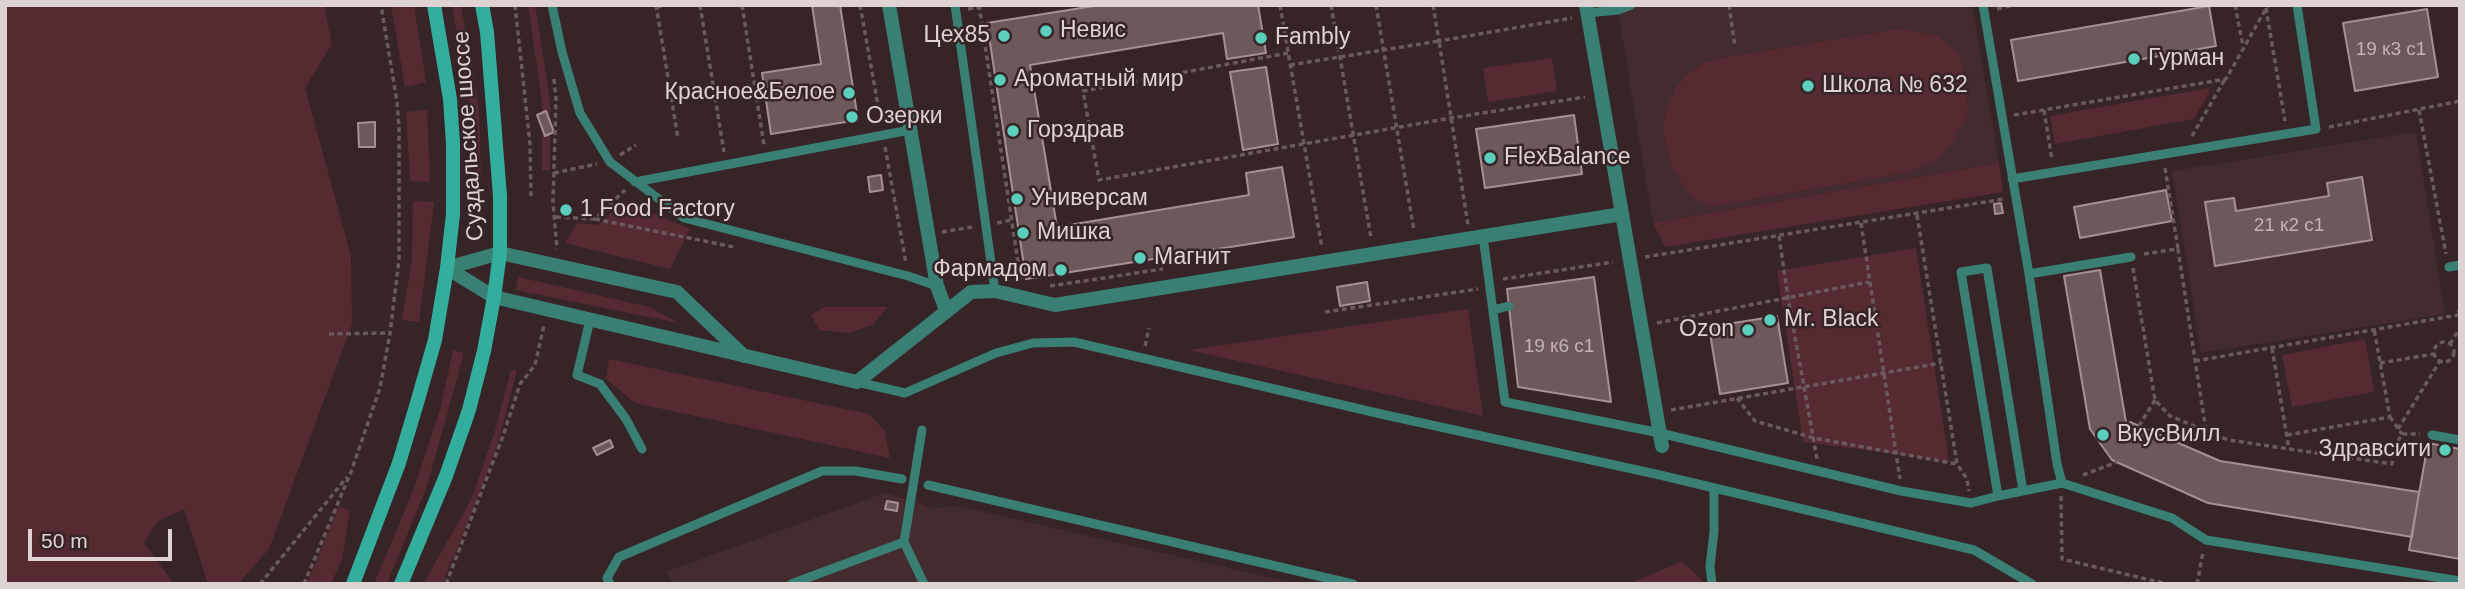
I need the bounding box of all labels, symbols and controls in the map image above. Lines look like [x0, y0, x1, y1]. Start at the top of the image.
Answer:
place label: Невис [1060, 17, 1126, 45]
place label: Цех85 [924, 22, 990, 50]
marker: Невис [1038, 23, 1054, 39]
place label: Fambly [1275, 24, 1350, 52]
marker: Цех85 [996, 28, 1012, 44]
street label: Суздальское шоссе [448, 30, 490, 242]
marker: Fambly [1253, 30, 1269, 46]
house number: 19 к3 с1 [2356, 39, 2426, 61]
place label: Гурман [2148, 45, 2224, 73]
marker: Гурман [2126, 51, 2142, 67]
place label: Ароматный мир [1014, 66, 1183, 94]
marker: Ароматный мир [992, 72, 1008, 88]
place label: Школа № 632 [1822, 72, 1968, 100]
marker: Школа № 632 [1800, 78, 1816, 94]
place label: Красное&Белое [665, 79, 835, 107]
marker: Красное&Белое [841, 85, 857, 101]
place label: Озерки [866, 103, 943, 131]
marker: Озерки [844, 109, 860, 125]
place label: Горздрав [1027, 117, 1125, 145]
marker: Горздрав [1005, 123, 1021, 139]
place label: FlexBalance [1504, 144, 1631, 172]
marker: FlexBalance [1482, 150, 1498, 166]
place label: Универсам [1031, 185, 1148, 213]
marker: Универсам [1009, 191, 1025, 207]
place label: 1 Food Factory [580, 196, 735, 224]
marker: 1 Food Factory [558, 202, 574, 218]
house number: 21 к2 с1 [2254, 215, 2324, 237]
place label: Мишка [1037, 219, 1111, 247]
marker: Мишка [1015, 225, 1031, 241]
place label: Магнит [1154, 244, 1231, 272]
marker: Магнит [1132, 250, 1148, 266]
place label: Фармадом [933, 256, 1047, 284]
marker: Фармадом [1053, 262, 1069, 278]
place label: Mr. Black [1784, 306, 1879, 334]
marker: Mr. Black [1762, 312, 1778, 328]
place label: Ozon [1679, 316, 1734, 344]
marker: Ozon [1740, 322, 1756, 338]
house number: 19 к6 с1 [1524, 336, 1594, 358]
place label: ВкусВилл [2117, 421, 2220, 449]
marker: ВкусВилл [2095, 427, 2111, 443]
place label: Здравсити [2318, 436, 2431, 464]
marker: Здравсити [2437, 442, 2453, 458]
scale bar [32, 516, 175, 560]
text: 50 m [41, 529, 88, 552]

